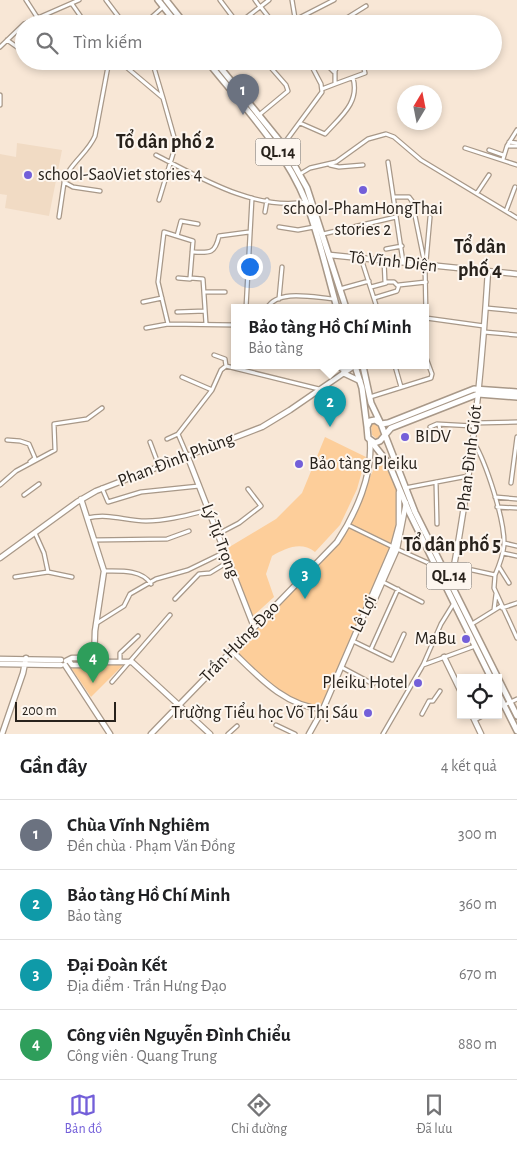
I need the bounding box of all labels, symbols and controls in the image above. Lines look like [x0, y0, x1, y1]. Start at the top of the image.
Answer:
search box [15, 15, 502, 70]
icon: search [33, 29, 61, 57]
text: Tìm kiếm [73, 33, 142, 52]
pin: 1 [227, 74, 259, 115]
north arrow [397, 85, 442, 130]
district label: Tổ dân phố 2 [116, 128, 214, 152]
road number: QL.14 [256, 138, 300, 166]
place label: school-SaoViet stories 4 [38, 166, 202, 184]
marker: school-SaoViet stories 4 [22, 169, 34, 181]
marker: school-PhamHongThai stories 2 [357, 184, 369, 196]
place label: school-PhamHongThai stories 2 [283, 200, 443, 239]
district label: Tổ dân phố 4 [454, 233, 506, 280]
street label: Tô Vĩnh Diện [348, 248, 438, 276]
your location [237, 254, 263, 280]
popup [231, 304, 429, 369]
text: Bảo tàng Hồ Chí Minh [248, 318, 412, 337]
text: Bảo tàng [248, 340, 303, 356]
pin: 2 [314, 386, 346, 427]
street label: Phan Đình Giót [455, 404, 485, 512]
place label: BIDV [415, 428, 452, 446]
street label: Phan Đình Phùng [115, 429, 237, 490]
marker: BIDV [399, 431, 411, 443]
place label: Bảo tàng Pleiku [309, 455, 418, 473]
marker: Bảo tàng Pleiku [293, 458, 305, 470]
street label: Lý Tự Trọng [198, 501, 242, 581]
district label: Tổ dân phố 5 [403, 531, 501, 555]
pin: 3 [289, 558, 321, 599]
road number: QL.14 [426, 562, 472, 590]
street label: Lê Lợi [348, 593, 380, 635]
street label: Trần Hưng Đạo [196, 597, 283, 686]
place label: MaBu [415, 630, 456, 648]
marker: MaBu [460, 633, 472, 645]
pin: 4 [77, 642, 109, 683]
place label: Pleiku Hotel [322, 674, 408, 692]
map controls [457, 674, 502, 719]
button: locate [457, 674, 502, 719]
marker: Pleiku Hotel [412, 677, 424, 689]
scale bar [15, 699, 116, 722]
place label: Trường Tiểu học Võ Thị Sáu [171, 702, 358, 722]
text: 200 m [22, 704, 57, 718]
marker: Trường Tiểu học Võ Thị Sáu [362, 707, 374, 719]
text: Gần đây [20, 756, 87, 777]
text: 4 kết quả [441, 758, 497, 774]
text: Chùa Vĩnh Nghiêm [67, 816, 210, 835]
text: 1 [33, 826, 39, 842]
text: 300 m [458, 826, 497, 842]
text: Đền chùa · Phạm Văn Đồng [67, 838, 235, 854]
text: Bảo tàng Hồ Chí Minh [67, 886, 231, 905]
text: 2 [32, 896, 40, 912]
text: 360 m [459, 896, 497, 912]
text: Bảo tàng [67, 908, 122, 924]
text: Đại Đoàn Kết [67, 956, 167, 975]
text: 3 [33, 966, 39, 982]
text: 670 m [459, 966, 497, 982]
text: Địa điểm · Trần Hưng Đạo [67, 978, 227, 994]
text: Công viên Nguyễn Đình Chiểu [67, 1026, 291, 1045]
text: 4 [32, 1036, 40, 1052]
text: 880 m [458, 1036, 497, 1052]
text: Công viên · Quang Trung [67, 1048, 217, 1064]
tab: Bản đồ [65, 1091, 102, 1138]
tab: Chỉ đường [231, 1091, 287, 1138]
tab: Đã lưu [416, 1091, 452, 1138]

